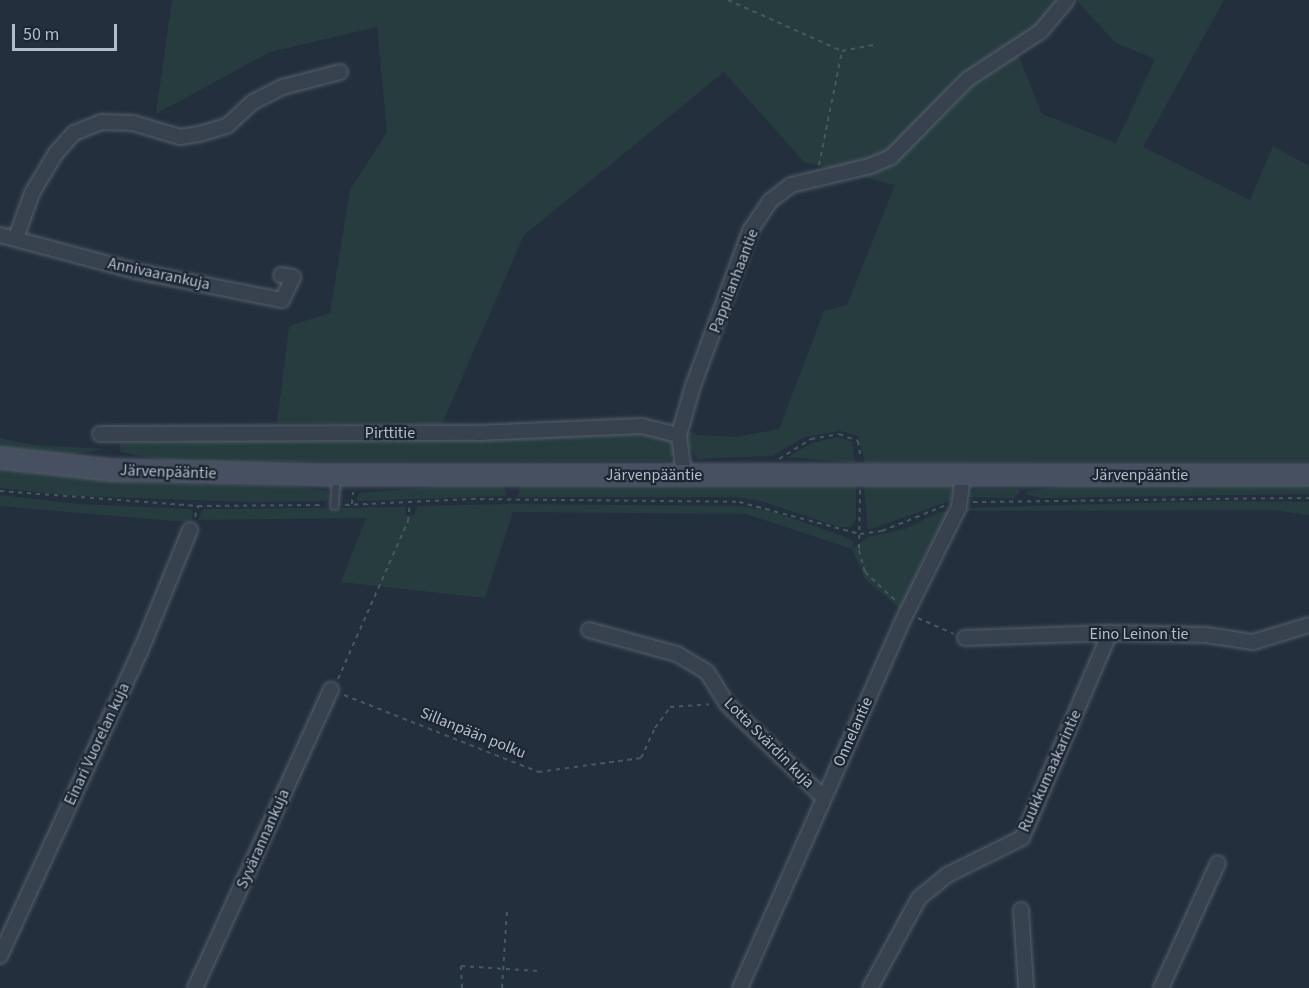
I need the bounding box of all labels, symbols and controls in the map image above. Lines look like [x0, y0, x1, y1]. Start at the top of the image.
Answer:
scale bar [15, 12, 120, 50]
text: 50 m [23, 22, 59, 47]
street label: Pappilanhaantie [705, 226, 763, 336]
street label: Annivaarankuja [106, 254, 212, 294]
street label: Pirttitie [365, 423, 415, 443]
street label: Järvenpääntie [119, 461, 217, 483]
street label: Järvenpääntie [606, 465, 702, 485]
street label: Järvenpääntie [1092, 465, 1188, 485]
street label: Eino Leinon tie [1089, 624, 1189, 644]
street label: Einari Vuorelan kuja [60, 680, 134, 808]
street label: Lotta Svärdin kuja [720, 694, 818, 792]
street label: Onnelantie [829, 694, 877, 770]
street label: Sillanpään polku [417, 703, 529, 763]
street label: Ruukkumaakarintie [1014, 707, 1086, 835]
street label: Syvärannankuja [232, 786, 294, 892]

